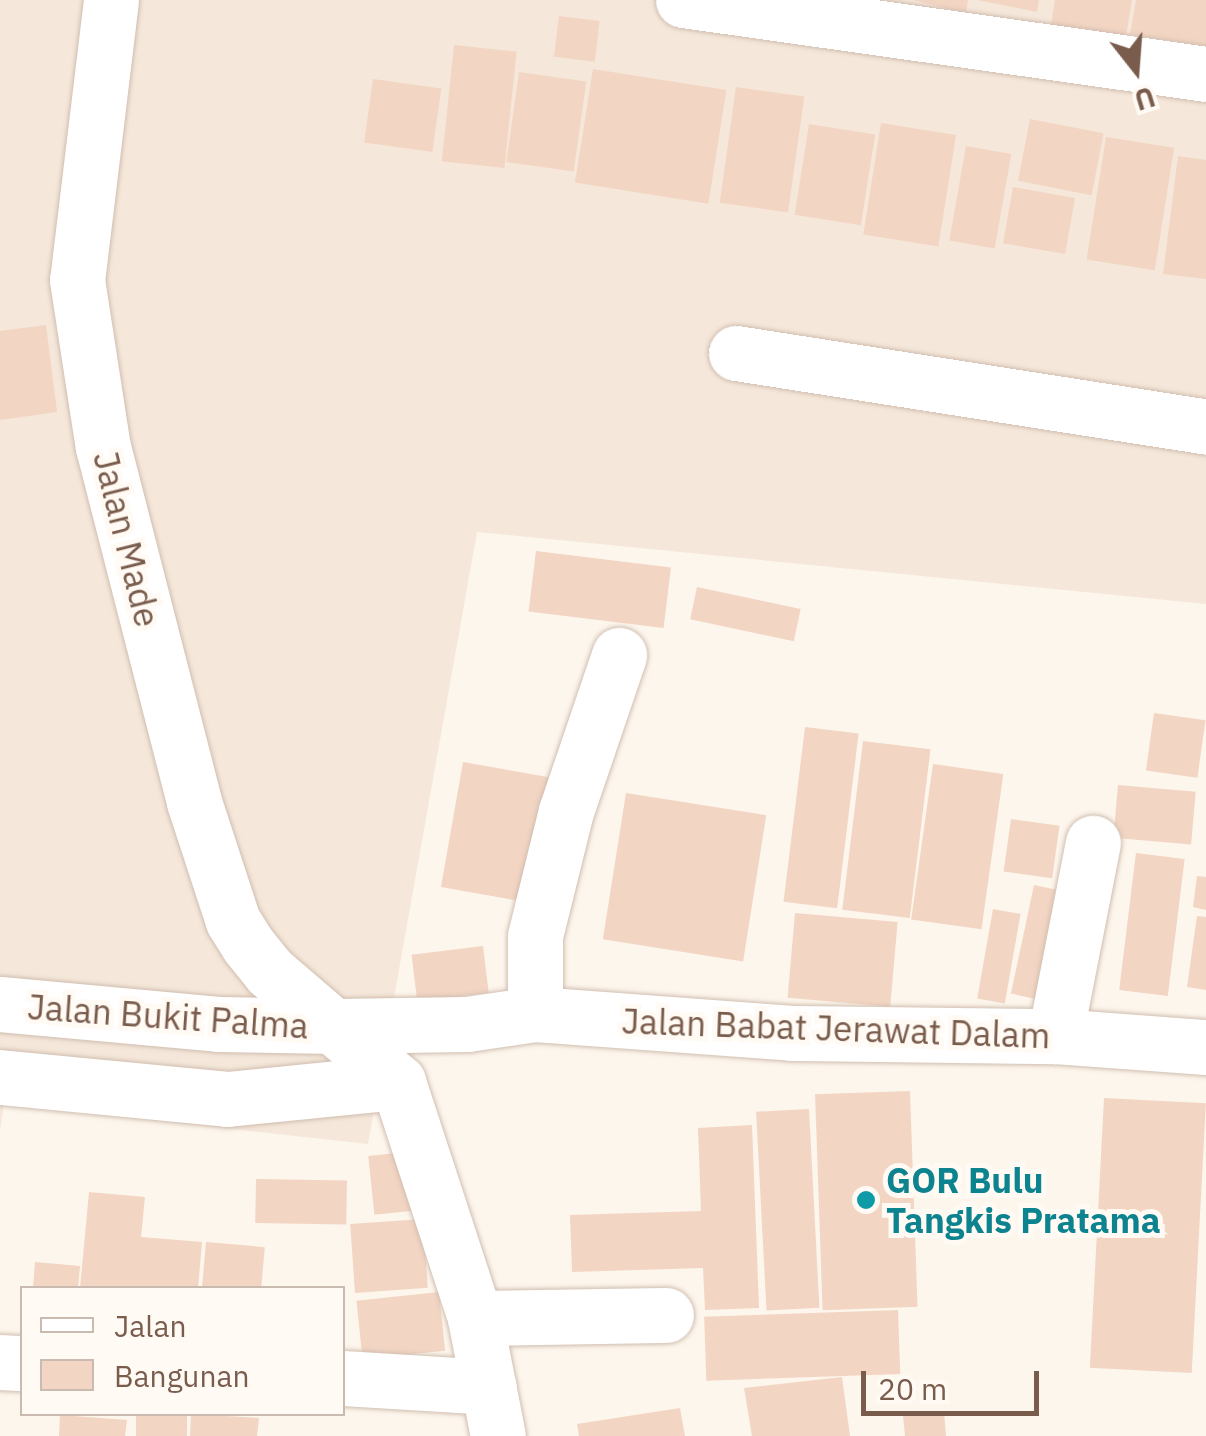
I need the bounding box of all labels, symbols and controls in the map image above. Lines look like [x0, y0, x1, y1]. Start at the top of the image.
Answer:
north arrow [1086, 20, 1186, 120]
text: U [1130, 79, 1160, 120]
street label: Jalan Made [85, 447, 169, 631]
street label: Jalan Bukit Palma [26, 985, 310, 1047]
street label: Jalan Babat Jerawat Dalam [621, 1000, 1051, 1056]
place label: GOR Bulu Tangkis Pratama [886, 1159, 1161, 1241]
marker: GOR Bulu Tangkis Pratama [855, 1189, 877, 1211]
legend [20, 1286, 345, 1416]
text: Jalan [114, 1306, 187, 1345]
scale bar [866, 1351, 1044, 1413]
text: Bangunan [114, 1356, 250, 1395]
text: 20 m [878, 1369, 947, 1408]

